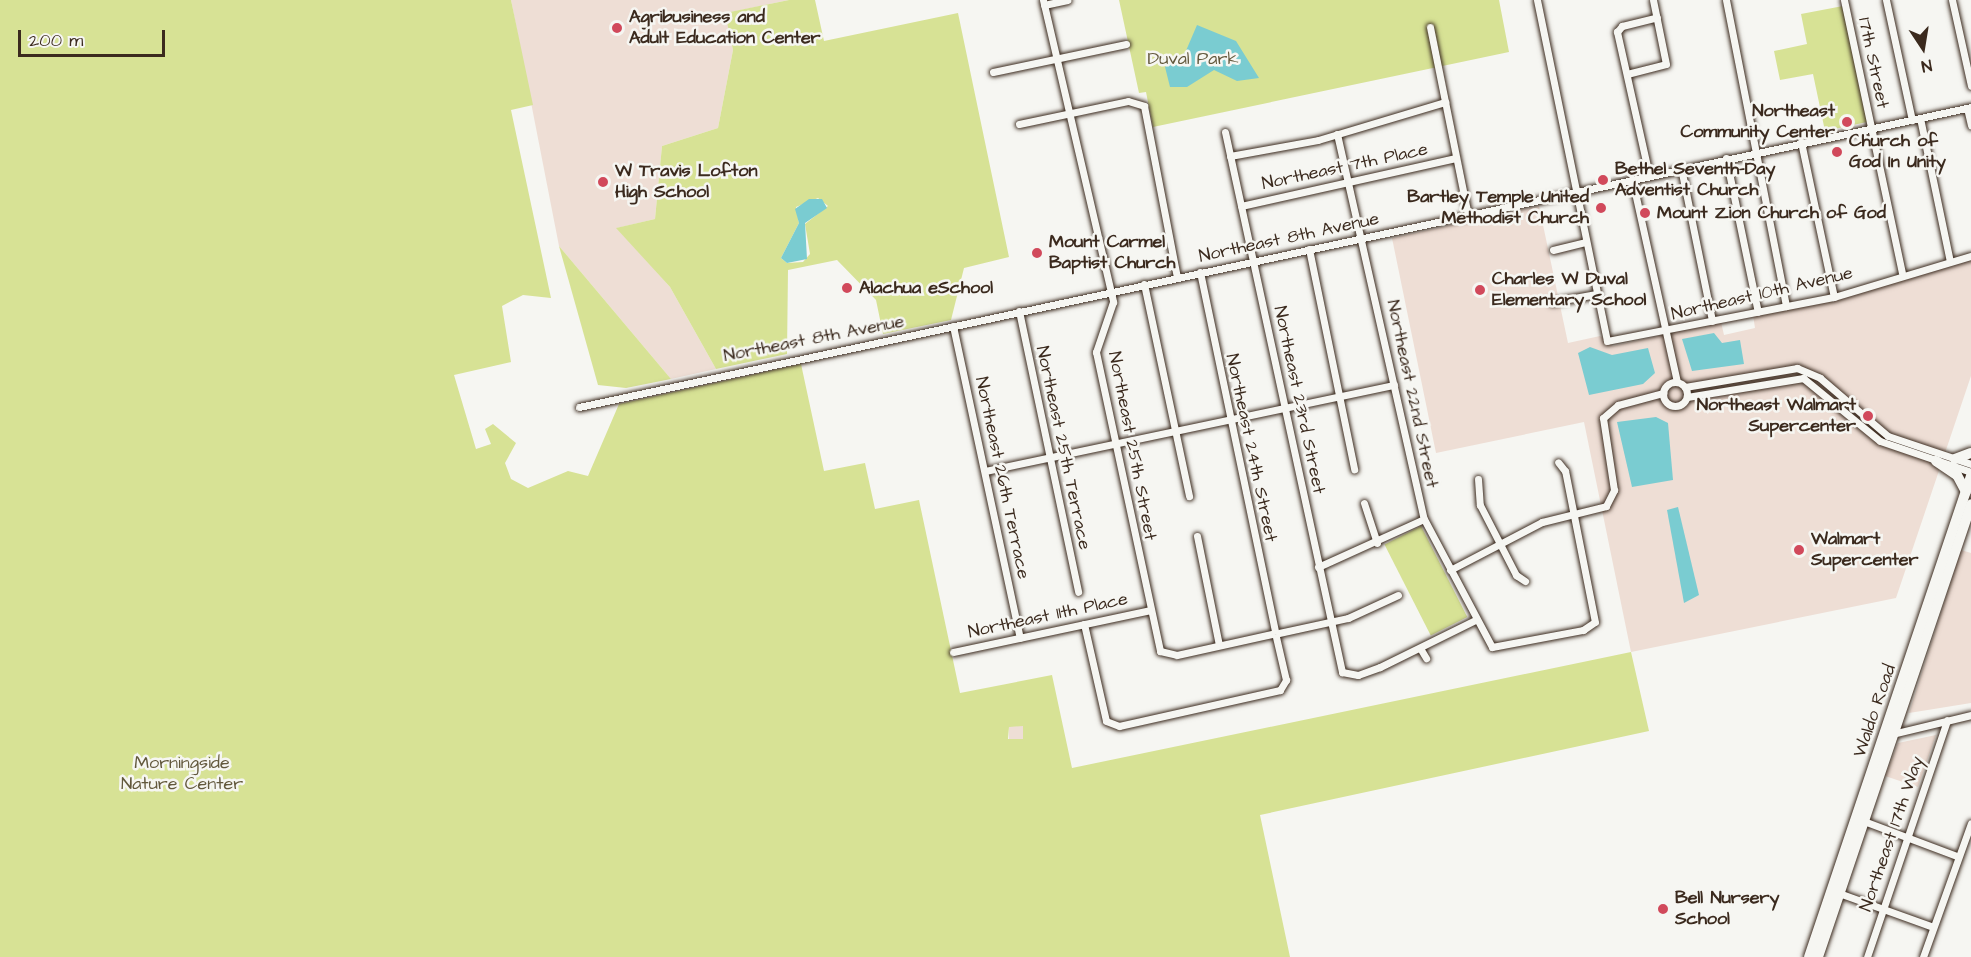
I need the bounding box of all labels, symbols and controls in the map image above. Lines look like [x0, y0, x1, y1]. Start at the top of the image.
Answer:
place label: Agribusiness and Adult Education Center [629, 7, 821, 50]
street label: 17th Street [1853, 16, 1893, 110]
scale bar [21, 18, 168, 56]
north arrow [1893, 18, 1953, 78]
marker: Agribusiness and Adult Education Center [610, 21, 624, 35]
text: 200 m [29, 28, 83, 53]
park label: Duval Park [1148, 48, 1238, 70]
text: N [1920, 54, 1934, 77]
place label: Northeast Community Center [1680, 101, 1835, 144]
marker: Northeast Community Center [1840, 115, 1854, 129]
place label: Church of God In Unity [1849, 131, 1946, 174]
street label: Northeast 7th Place [1260, 139, 1430, 195]
marker: Church of God In Unity [1830, 145, 1844, 159]
place label: Bethel Seventh-Day Adventist Church [1615, 159, 1775, 201]
place label: W Travis Lofton High School [615, 161, 757, 204]
marker: Bethel Seventh-Day Adventist Church [1596, 173, 1610, 187]
marker: W Travis Lofton High School [596, 175, 610, 189]
place label: Bartley Temple United Methodist Church [1407, 187, 1589, 230]
marker: Bartley Temple United Methodist Church [1594, 201, 1608, 215]
place label: Mount Zion Church of God [1657, 202, 1886, 224]
marker: Mount Zion Church of God [1638, 206, 1652, 220]
street label: Northeast 8th Avenue [1197, 208, 1381, 268]
place label: Mount Carmel Baptist Church [1049, 232, 1176, 274]
marker: Mount Carmel Baptist Church [1030, 246, 1044, 260]
street label: Northeast 10th Avenue [1669, 263, 1855, 325]
place label: Charles W Duval Elementary School [1492, 269, 1646, 312]
place label: Alachua eSchool [859, 277, 993, 299]
marker: Alachua eSchool [840, 281, 854, 295]
marker: Charles W Duval Elementary School [1473, 283, 1487, 297]
street label: Northeast 22nd Street [1382, 298, 1442, 490]
street label: Northeast 23rd Street [1269, 304, 1329, 496]
street label: Northeast 8th Avenue [722, 311, 906, 367]
street label: Northeast 25th Terrace [1031, 344, 1095, 552]
street label: Northeast 25th Street [1103, 350, 1161, 542]
street label: Northeast 24th Street [1221, 352, 1281, 544]
street label: Northeast 26th Terrace [970, 375, 1034, 581]
place label: Northeast Walmart Supercenter [1697, 395, 1856, 438]
marker: Northeast Walmart Supercenter [1861, 409, 1875, 423]
place label: Walmart Supercenter [1811, 529, 1918, 572]
marker: Walmart Supercenter [1792, 543, 1806, 557]
street label: Northeast 11th Place [966, 589, 1130, 643]
street label: Waldo Road [1849, 662, 1901, 760]
park label: Morningside Nature Center [121, 753, 243, 795]
street label: Northeast 17th Way [1855, 754, 1929, 914]
place label: Bell Nursery School [1675, 888, 1779, 930]
marker: Bell Nursery School [1656, 902, 1670, 916]

